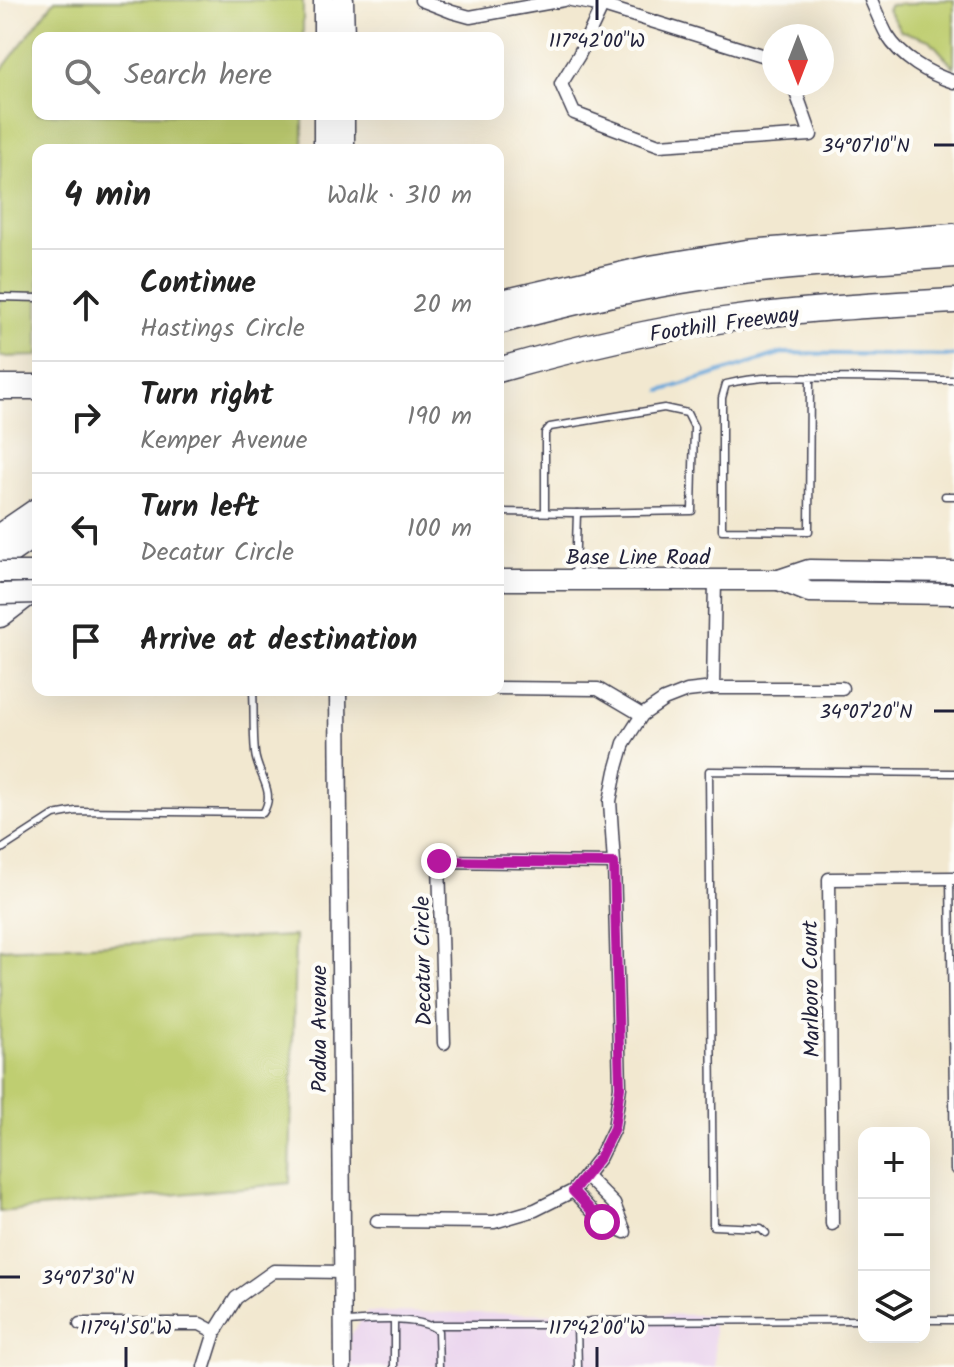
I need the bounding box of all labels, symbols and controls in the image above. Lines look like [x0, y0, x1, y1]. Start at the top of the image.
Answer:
north arrow [762, 24, 834, 96]
text: 117°42'00"W [549, 26, 645, 58]
search box [32, 32, 504, 120]
text: Search here [124, 52, 272, 100]
icon: search [60, 54, 104, 98]
text: 34°07'10"N [822, 131, 910, 163]
text: 4 min [64, 169, 151, 223]
text: Walk · 310 m [327, 175, 472, 217]
text: Continue [140, 260, 256, 308]
icon: ahead [64, 283, 108, 327]
text: 20 m [413, 284, 472, 326]
street label: Foothill Freeway [647, 298, 802, 353]
text: Hastings Circle [140, 308, 305, 350]
text: Turn right [140, 372, 273, 420]
icon: right [64, 395, 108, 439]
text: 190 m [407, 396, 472, 438]
text: Kemper Avenue [140, 420, 307, 462]
text: Turn left [140, 484, 259, 532]
icon: left [64, 507, 108, 551]
text: 100 m [407, 508, 472, 550]
text: Decatur Circle [140, 532, 294, 574]
street label: Base Line Road [566, 541, 711, 576]
text: Arrive at destination [140, 617, 417, 665]
icon: arrive [64, 619, 108, 663]
text: 34°07'20"N [819, 697, 913, 729]
route end [421, 843, 457, 879]
street label: Decatur Circle [406, 895, 443, 1026]
street label: Marlboro Court [794, 919, 831, 1058]
street label: Padua Avenue [303, 965, 338, 1093]
map controls [858, 1127, 930, 1343]
button: + [858, 1127, 930, 1199]
button: − [858, 1199, 930, 1271]
route start [584, 1204, 620, 1240]
text: 34°07'30"N [42, 1263, 134, 1295]
button: layers [858, 1271, 930, 1343]
text: 117°41'50"W [80, 1313, 172, 1345]
text: 117°42'00"W [549, 1313, 645, 1345]

